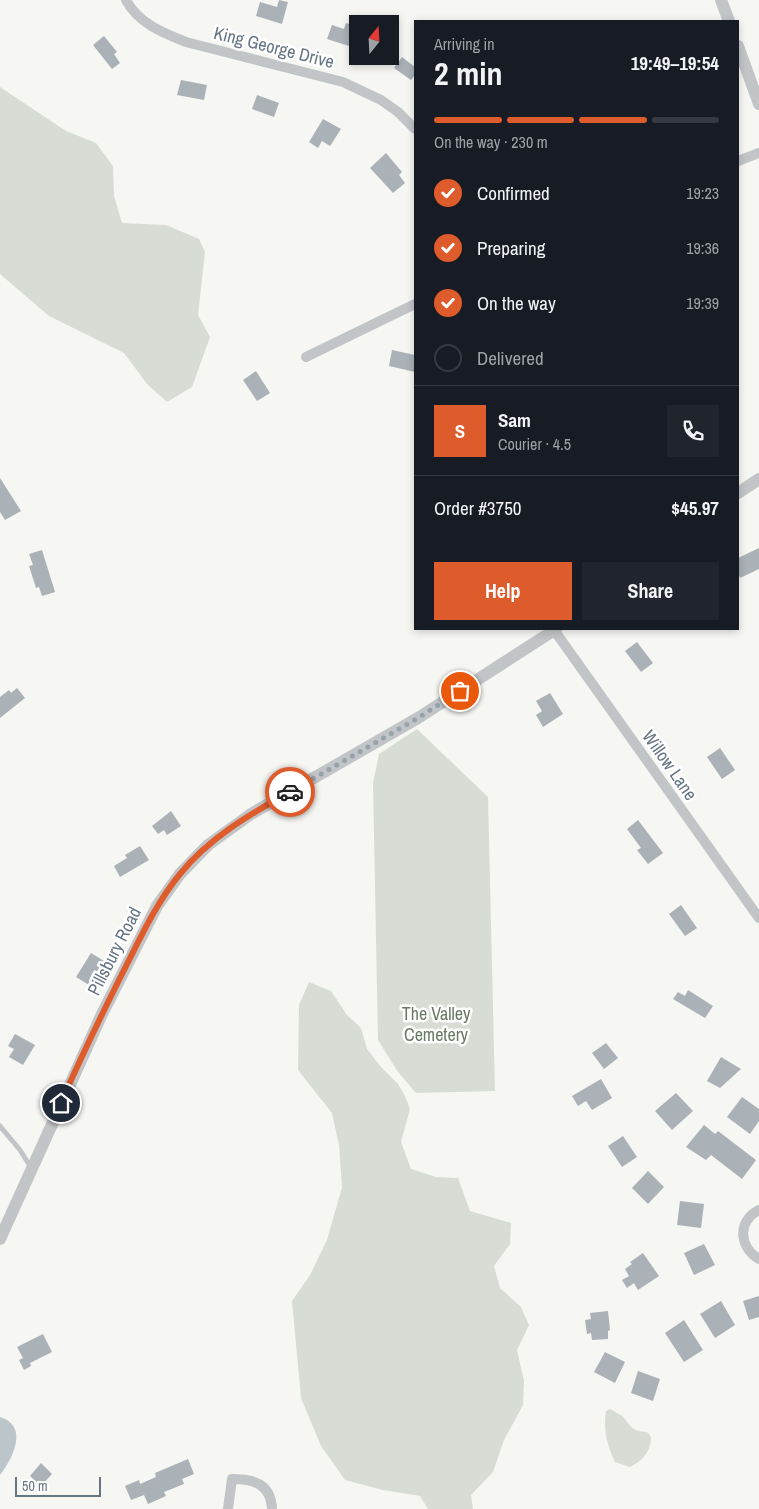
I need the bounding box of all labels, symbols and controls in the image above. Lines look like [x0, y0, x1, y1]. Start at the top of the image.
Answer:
north arrow [349, 15, 399, 65]
map controls [349, 15, 399, 65]
street label: King George Drive [211, 20, 337, 74]
text: Arriving in [434, 33, 495, 55]
text: 19:49–19:54 [631, 50, 719, 76]
text: 2 min [434, 52, 503, 95]
text: On the way · 230 m [434, 131, 548, 153]
icon: check [434, 179, 462, 207]
text: Confirmed [477, 180, 550, 206]
text: 19:23 [686, 182, 719, 204]
icon: check [434, 234, 462, 262]
text: Preparing [477, 235, 545, 261]
text: 19:36 [686, 237, 719, 259]
icon: check [434, 289, 462, 317]
text: On the way [477, 290, 556, 316]
text: 19:39 [686, 292, 719, 314]
text: Delivered [477, 345, 544, 371]
button: phone [667, 405, 719, 457]
text: Sam [498, 407, 531, 433]
text: S [455, 418, 465, 444]
text: Courier · 4.5 [498, 433, 571, 455]
text: Order #3750 [434, 495, 521, 521]
text: $45.97 [671, 495, 719, 521]
button: Help [434, 562, 572, 620]
button: Share [582, 562, 719, 620]
pin [439, 670, 481, 712]
icon: bag [446, 677, 474, 705]
street label: Willow Lane [637, 725, 703, 805]
courier [265, 767, 315, 817]
icon: car [276, 778, 304, 806]
street label: Pillsbury Road [81, 903, 147, 999]
park label: The Valley Cemetery [402, 1001, 471, 1047]
pin [40, 1082, 82, 1124]
icon: home [47, 1089, 75, 1117]
scale bar [15, 1474, 101, 1497]
text: 50 m [22, 1477, 48, 1495]

